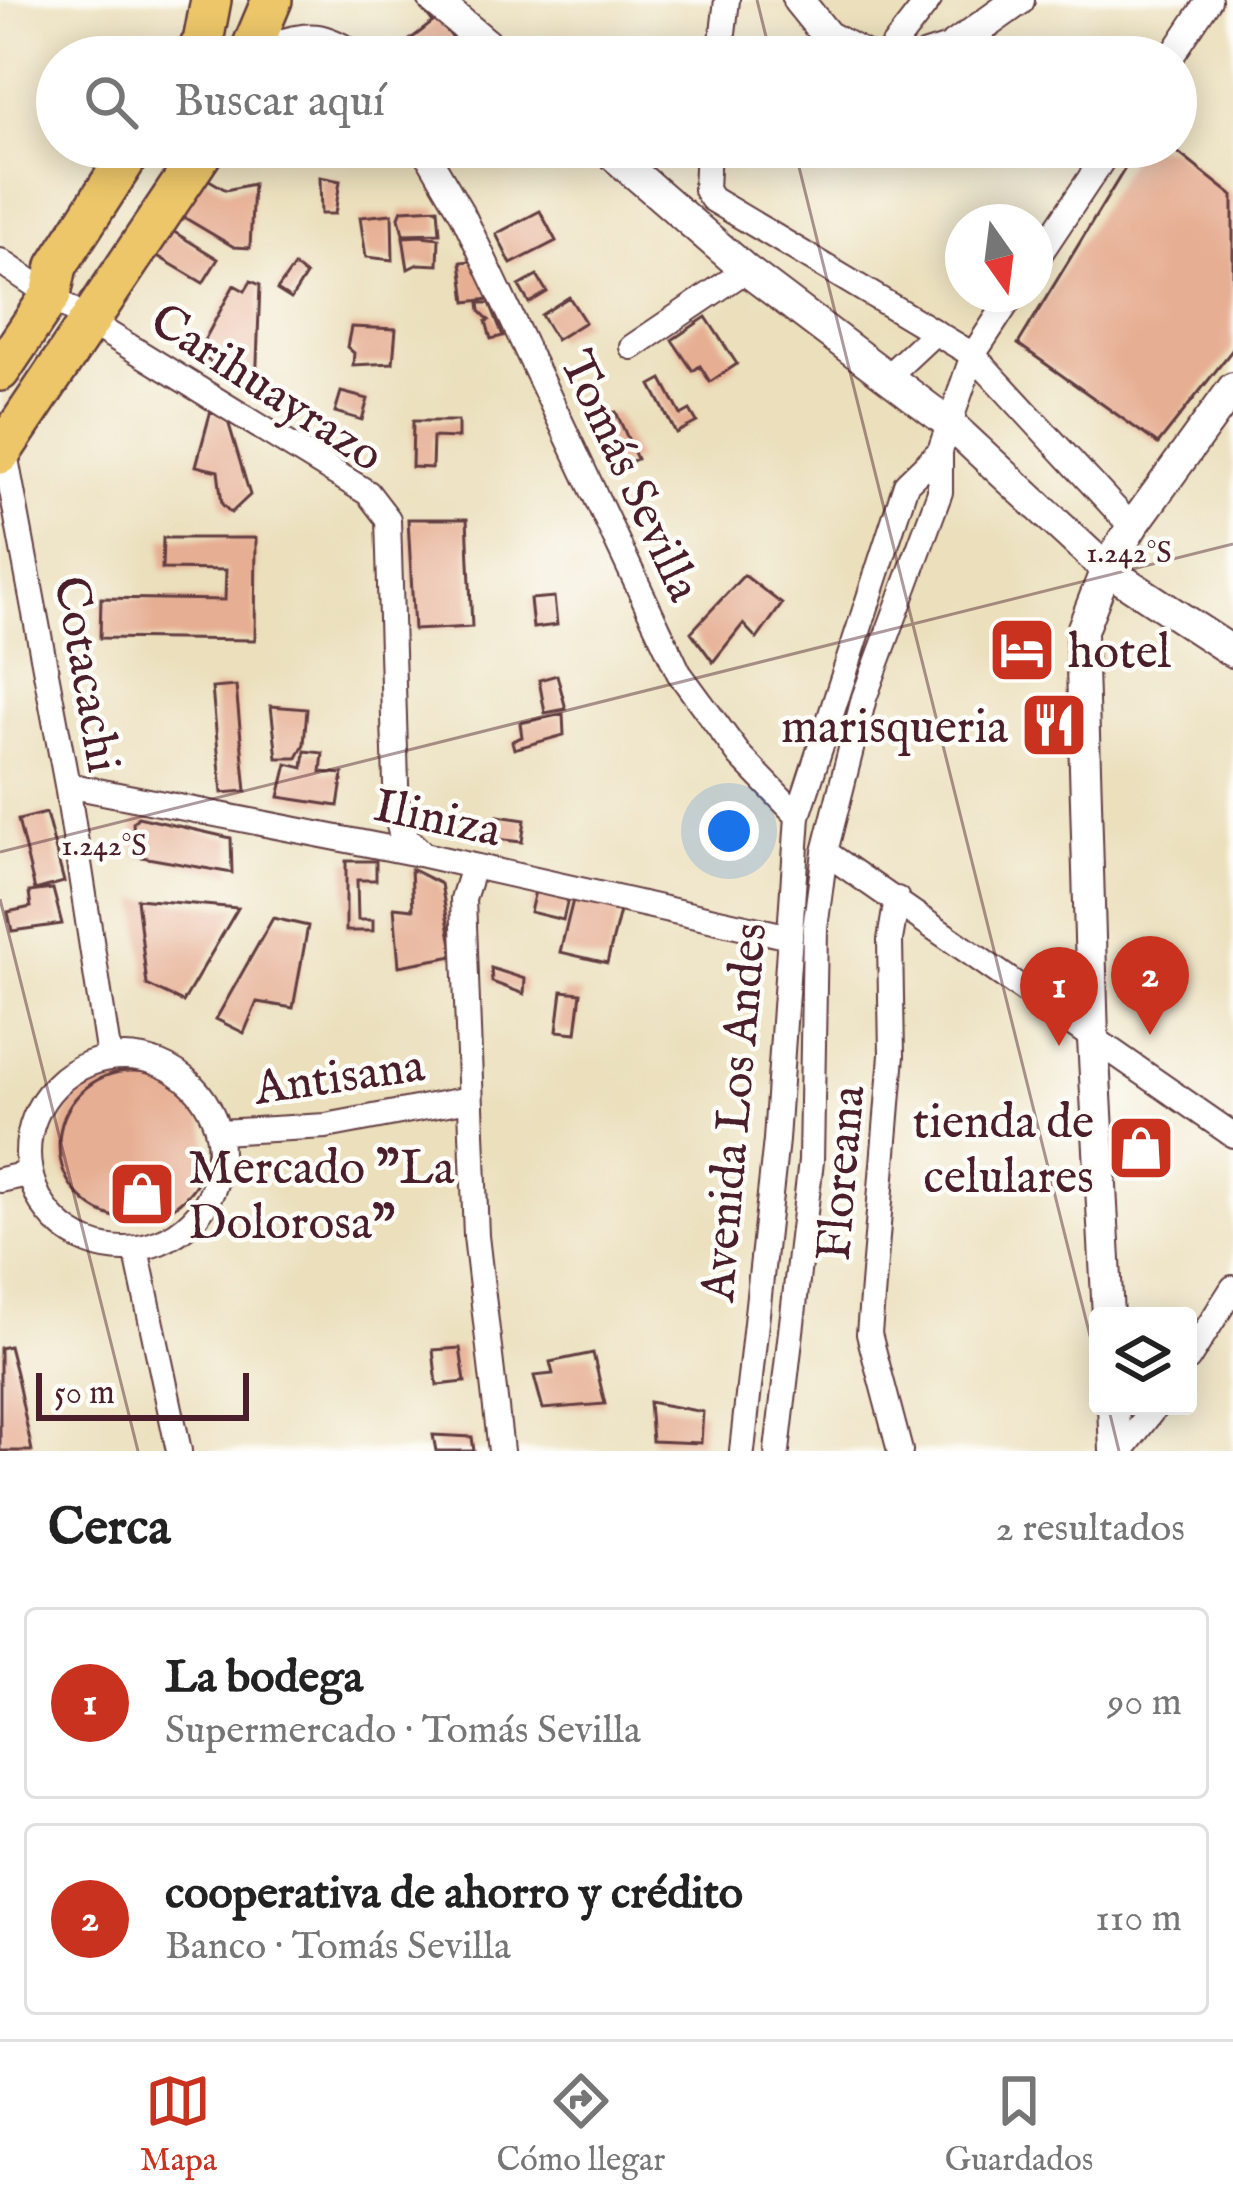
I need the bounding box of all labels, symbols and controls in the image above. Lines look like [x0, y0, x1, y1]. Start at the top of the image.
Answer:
search box [36, 36, 1197, 168]
icon: search [78, 69, 144, 135]
text: Buscar aquí [174, 74, 385, 131]
north arrow [945, 204, 1053, 312]
street label: Carihuayrazo [138, 292, 394, 487]
street label: Tomás Sevilla [544, 342, 713, 612]
text: 1.242°S [1086, 535, 1172, 573]
street label: Cotacachi [38, 572, 132, 777]
hotel icon: hotel [987, 615, 1057, 685]
place label: hotel [1068, 624, 1172, 684]
restaurant icon: marisqueria [1019, 690, 1089, 760]
place label: marisqueria [781, 699, 1008, 759]
street label: Iliniza [368, 777, 506, 863]
your location [699, 801, 759, 861]
text: 1.242°S [61, 828, 147, 866]
street label: Avenida Los Andes [689, 921, 782, 1305]
pin: 2 [1111, 936, 1189, 1035]
pin: 1 [1020, 947, 1098, 1046]
street label: Antisana [250, 1037, 429, 1121]
street label: Floreana [805, 1083, 881, 1264]
place label: tienda de celulares [913, 1094, 1094, 1209]
shop icon: tienda de celulares [1106, 1113, 1176, 1183]
place label: Mercado "La Dolorosa" [188, 1140, 455, 1255]
shop icon: Mercado "La Dolorosa" [107, 1159, 177, 1229]
map controls [1089, 1307, 1197, 1415]
button: layers [1089, 1307, 1197, 1415]
scale bar [36, 1367, 249, 1420]
text: 50 m [54, 1373, 115, 1415]
text: Cerca [48, 1497, 171, 1562]
text: 2 resultados [996, 1505, 1185, 1554]
text: La bodega [165, 1650, 363, 1707]
text: 1 [83, 1679, 97, 1728]
text: 90 m [1107, 1679, 1182, 1728]
text: Supermercado · Tomás Sevilla [165, 1707, 641, 1756]
text: cooperativa de ahorro y crédito [165, 1866, 743, 1923]
text: 2 [81, 1895, 99, 1944]
text: 110 m [1095, 1895, 1182, 1944]
text: Banco · Tomás Sevilla [165, 1923, 511, 1972]
tab: Mapa [140, 2068, 217, 2182]
tab: Cómo llegar [496, 2068, 665, 2182]
tab: Guardados [945, 2068, 1093, 2182]

